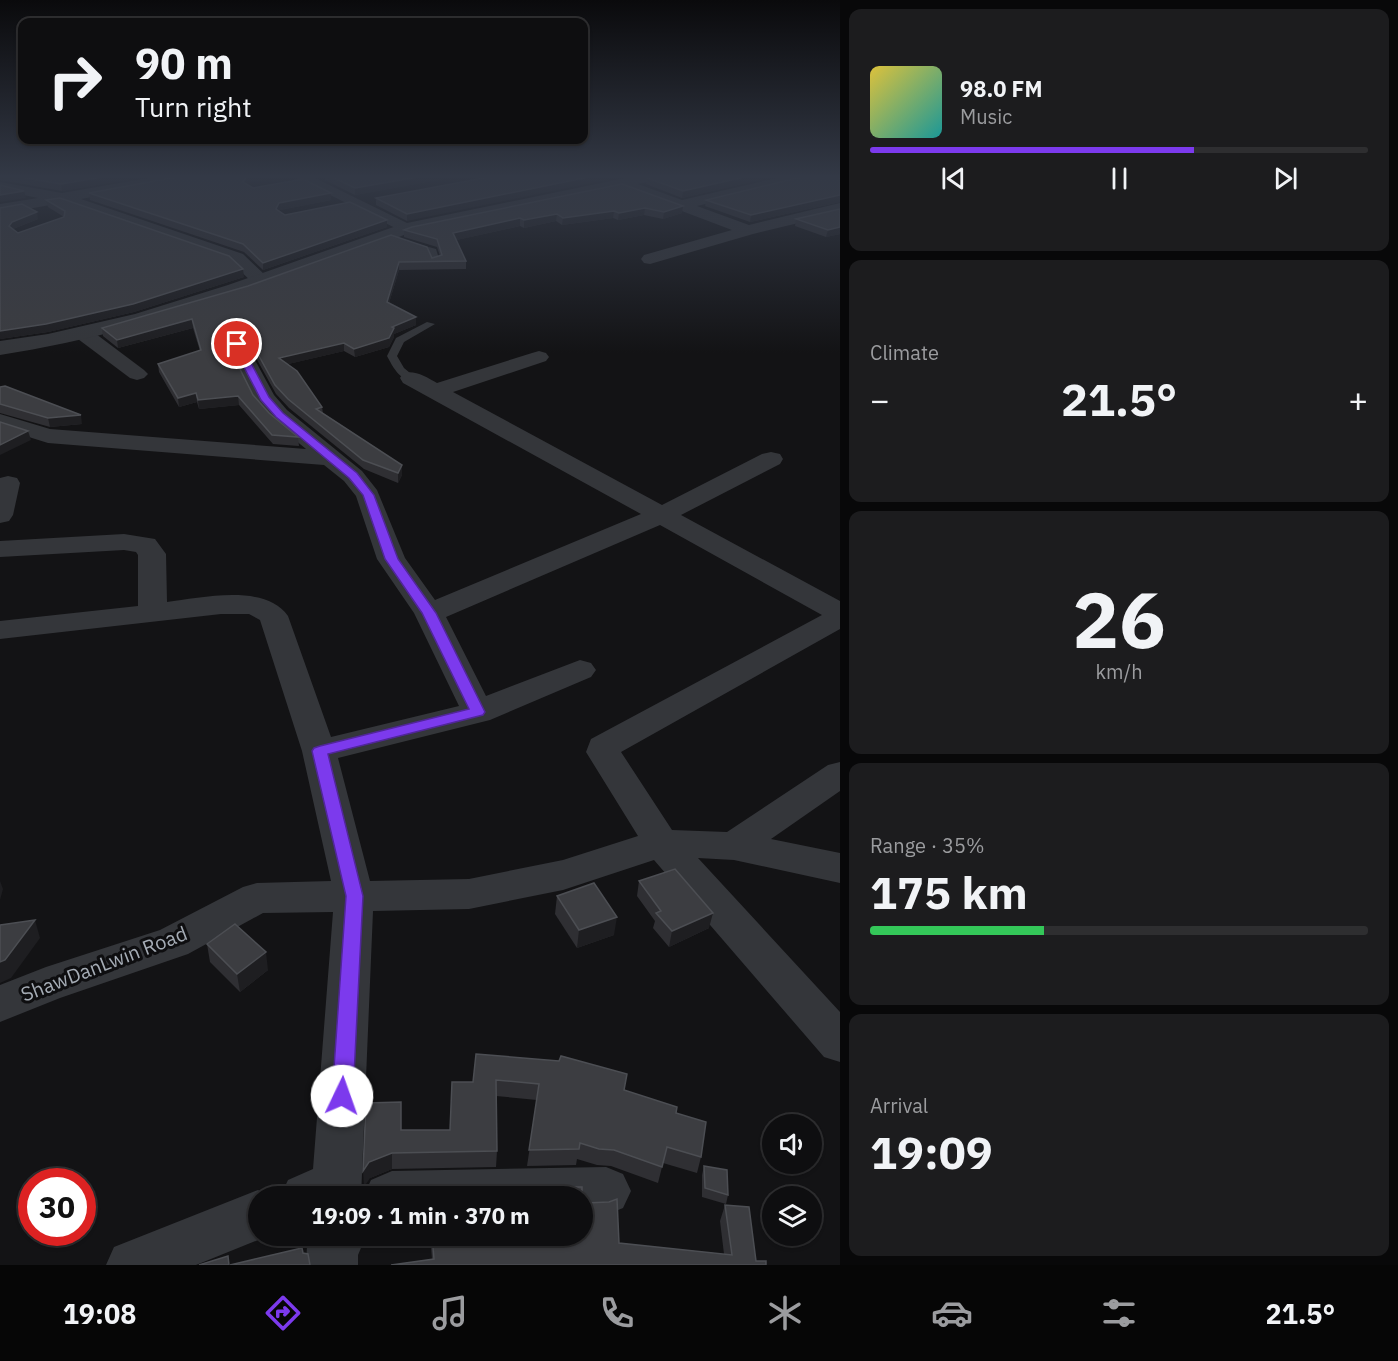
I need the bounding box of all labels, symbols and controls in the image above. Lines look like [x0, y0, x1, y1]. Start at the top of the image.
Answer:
text: 90 m [135, 36, 233, 91]
icon: right [36, 42, 114, 120]
text: 98.0 FM [960, 74, 1043, 103]
text: Turn right [135, 89, 252, 124]
text: Music [960, 103, 1012, 130]
icon: previous [937, 162, 970, 195]
icon: pause [1103, 162, 1136, 195]
icon: next [1269, 162, 1302, 195]
pin [211, 318, 262, 369]
icon: arrive [220, 327, 253, 360]
text: Climate [870, 339, 939, 366]
text: 21.5° [1061, 370, 1177, 428]
text: − [870, 378, 890, 421]
text: + [1348, 378, 1368, 421]
text: 26 [1072, 568, 1166, 669]
text: km/h [1095, 658, 1143, 685]
text: Range · 35% [870, 832, 985, 859]
text: 175 km [870, 863, 1028, 921]
street label: ShawDanLwin Road [17, 919, 191, 1008]
position arrow [310, 1064, 374, 1128]
text: Arrival [870, 1092, 928, 1119]
map controls [762, 1114, 822, 1246]
button: sound [762, 1114, 822, 1174]
text: 19:09 [870, 1123, 993, 1181]
speed limit sign: 30 [18, 1168, 96, 1246]
button: layers [762, 1186, 822, 1246]
text: 19:09 · 1 min · 370 m [311, 1201, 530, 1230]
icon: directions [262, 1292, 304, 1334]
icon: music [429, 1292, 471, 1334]
icon: phone [596, 1292, 638, 1334]
icon: climate [764, 1292, 806, 1334]
icon: car [931, 1292, 973, 1334]
icon: filters [1098, 1292, 1140, 1334]
text: 19:08 [63, 1296, 136, 1331]
text: 21.5° [1266, 1296, 1335, 1331]

